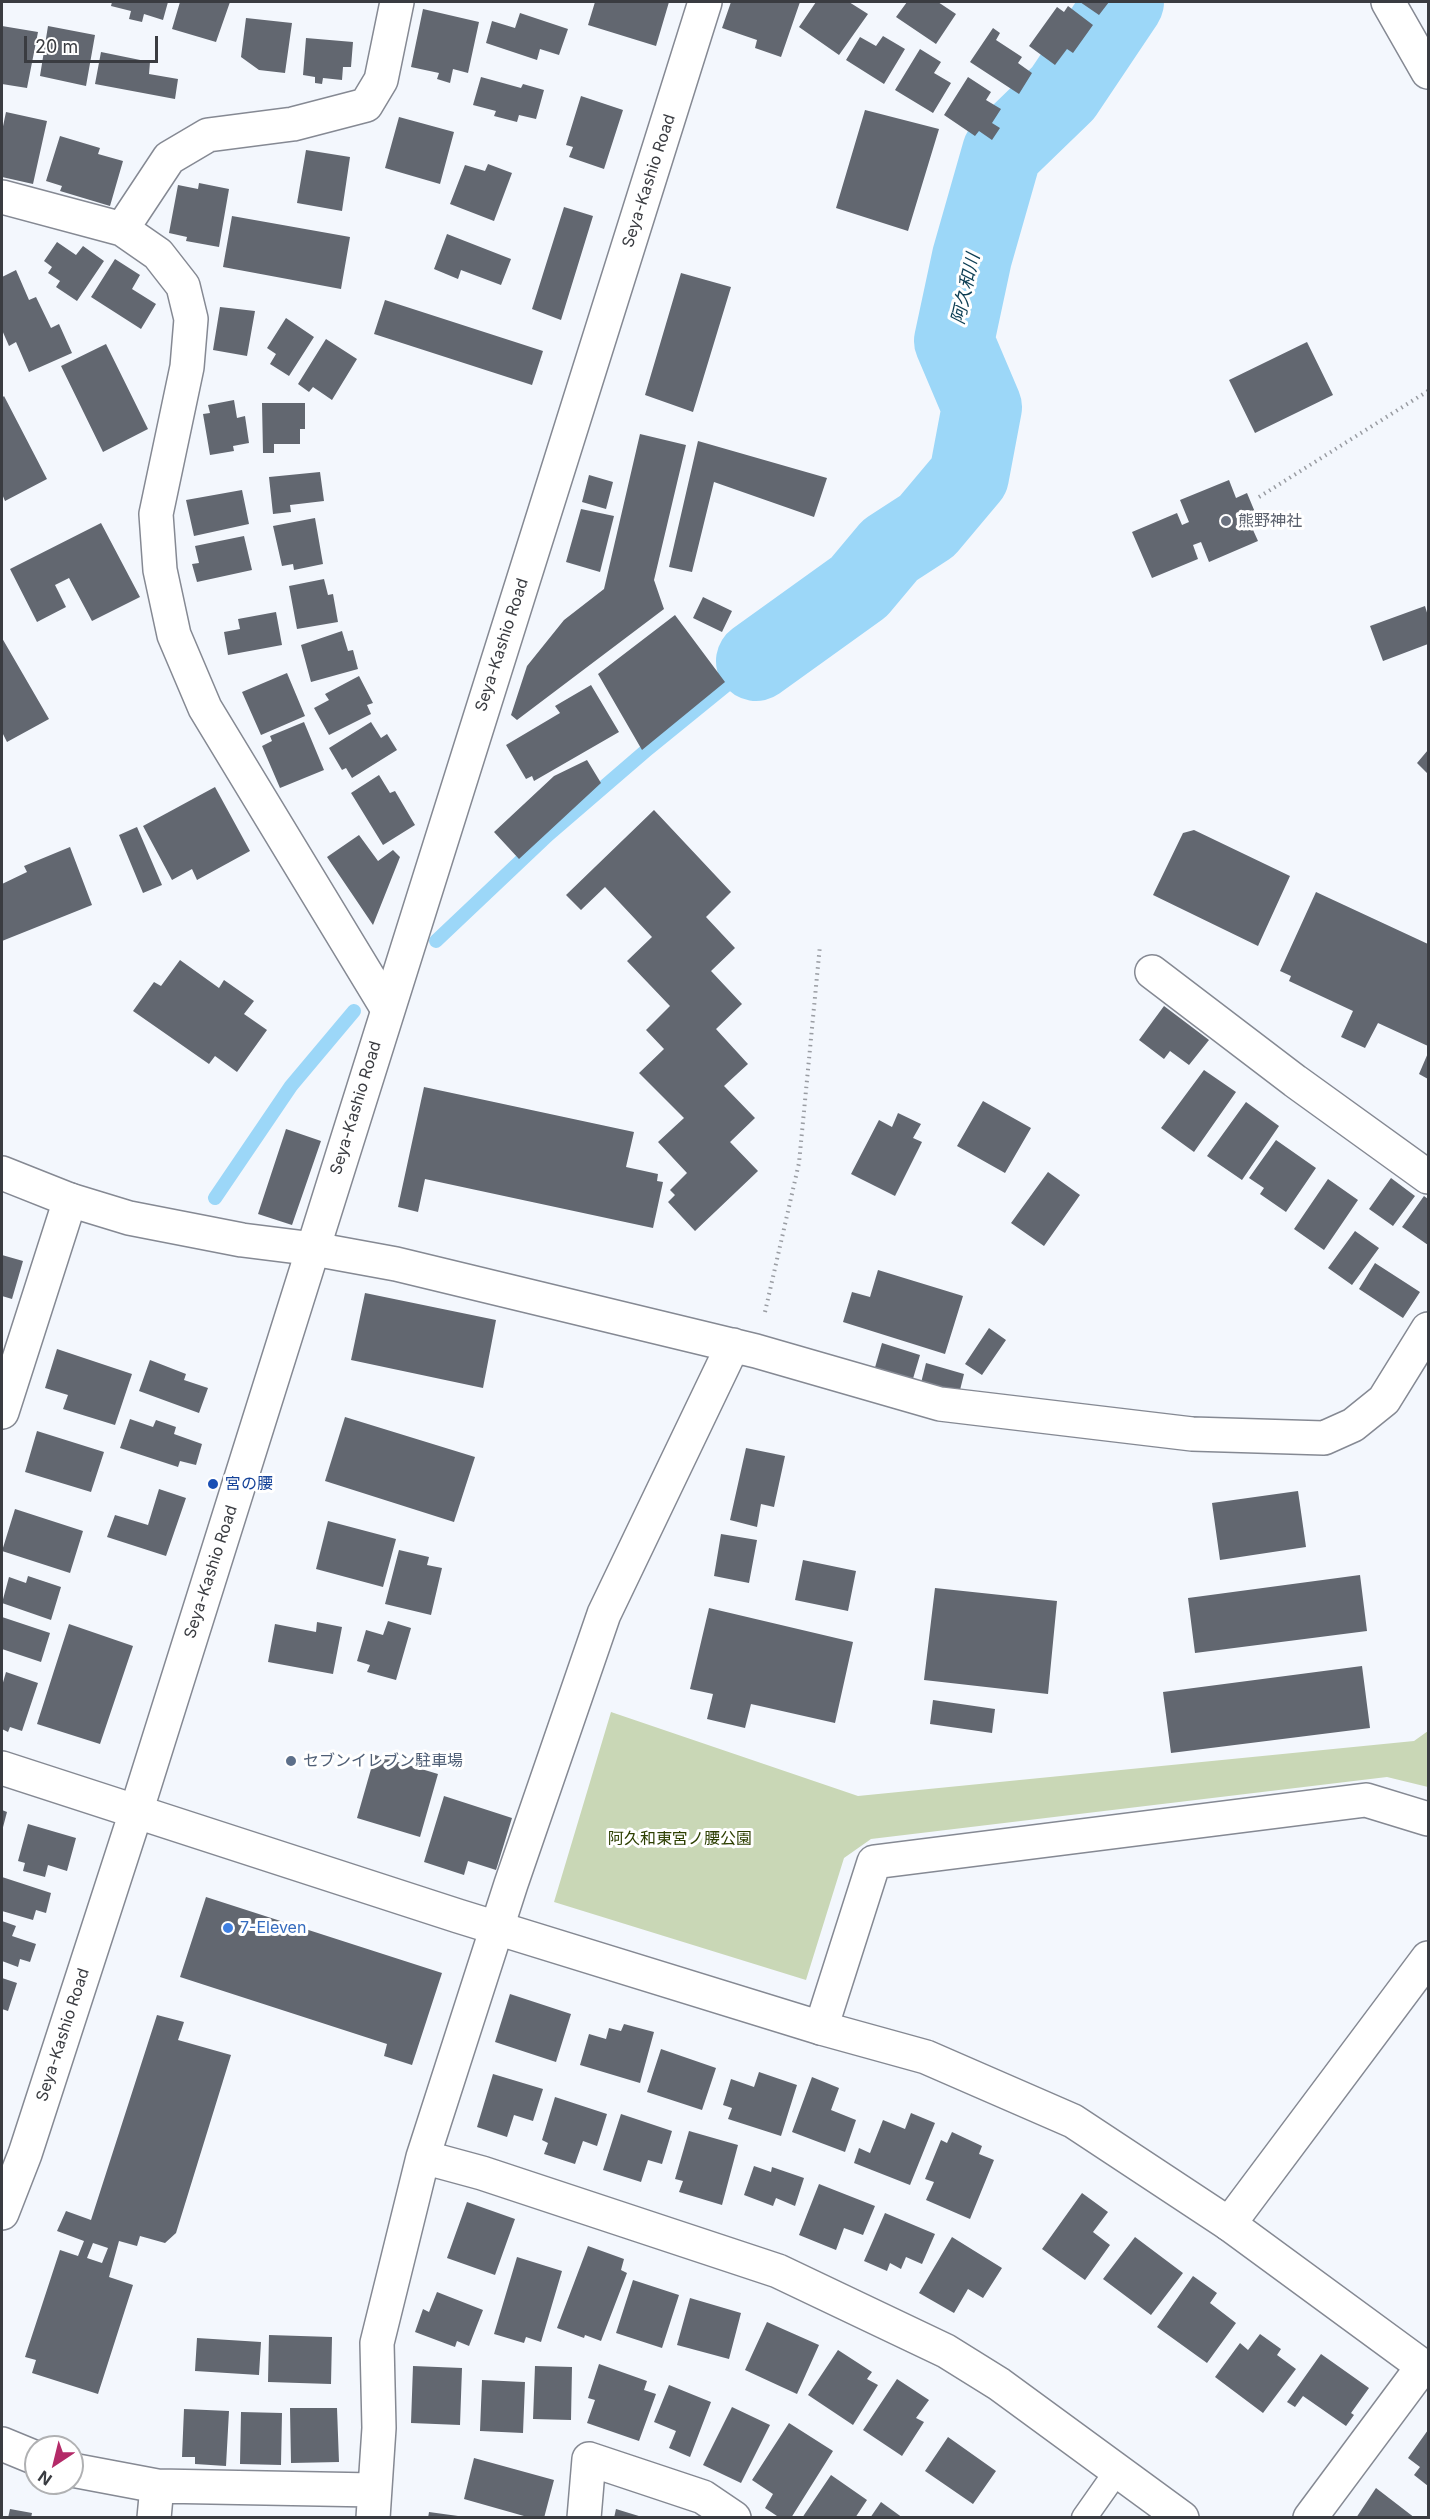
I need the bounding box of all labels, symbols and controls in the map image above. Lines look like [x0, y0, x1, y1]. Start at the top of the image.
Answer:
scale bar [27, 24, 160, 62]
text: 20 m [35, 36, 78, 57]
street label: Seya-Kashio Road [618, 112, 680, 250]
water label: 阿久和川 [947, 251, 985, 327]
place label: 熊野神社 [1238, 511, 1302, 531]
marker: 熊野神社 [1219, 514, 1233, 528]
street label: Seya-Kashio Road [471, 576, 533, 714]
street label: Seya-Kashio Road [327, 1039, 385, 1177]
place label: 宮の腰 [225, 1474, 273, 1494]
marker: 宮の腰 [206, 1477, 220, 1491]
street label: Seya-Kashio Road [180, 1503, 242, 1641]
place label: セブンイレブン駐車場 [303, 1751, 463, 1771]
marker: セブンイレブン駐車場 [284, 1754, 298, 1768]
park label: 阿久和東宮ノ腰公園 [608, 1829, 752, 1849]
place label: 7-Eleven [240, 1918, 306, 1938]
marker: 7-Eleven [221, 1921, 235, 1935]
street label: Seya-Kashio Road [32, 1966, 94, 2104]
north arrow [24, 2435, 84, 2495]
text: N [34, 2466, 56, 2490]

